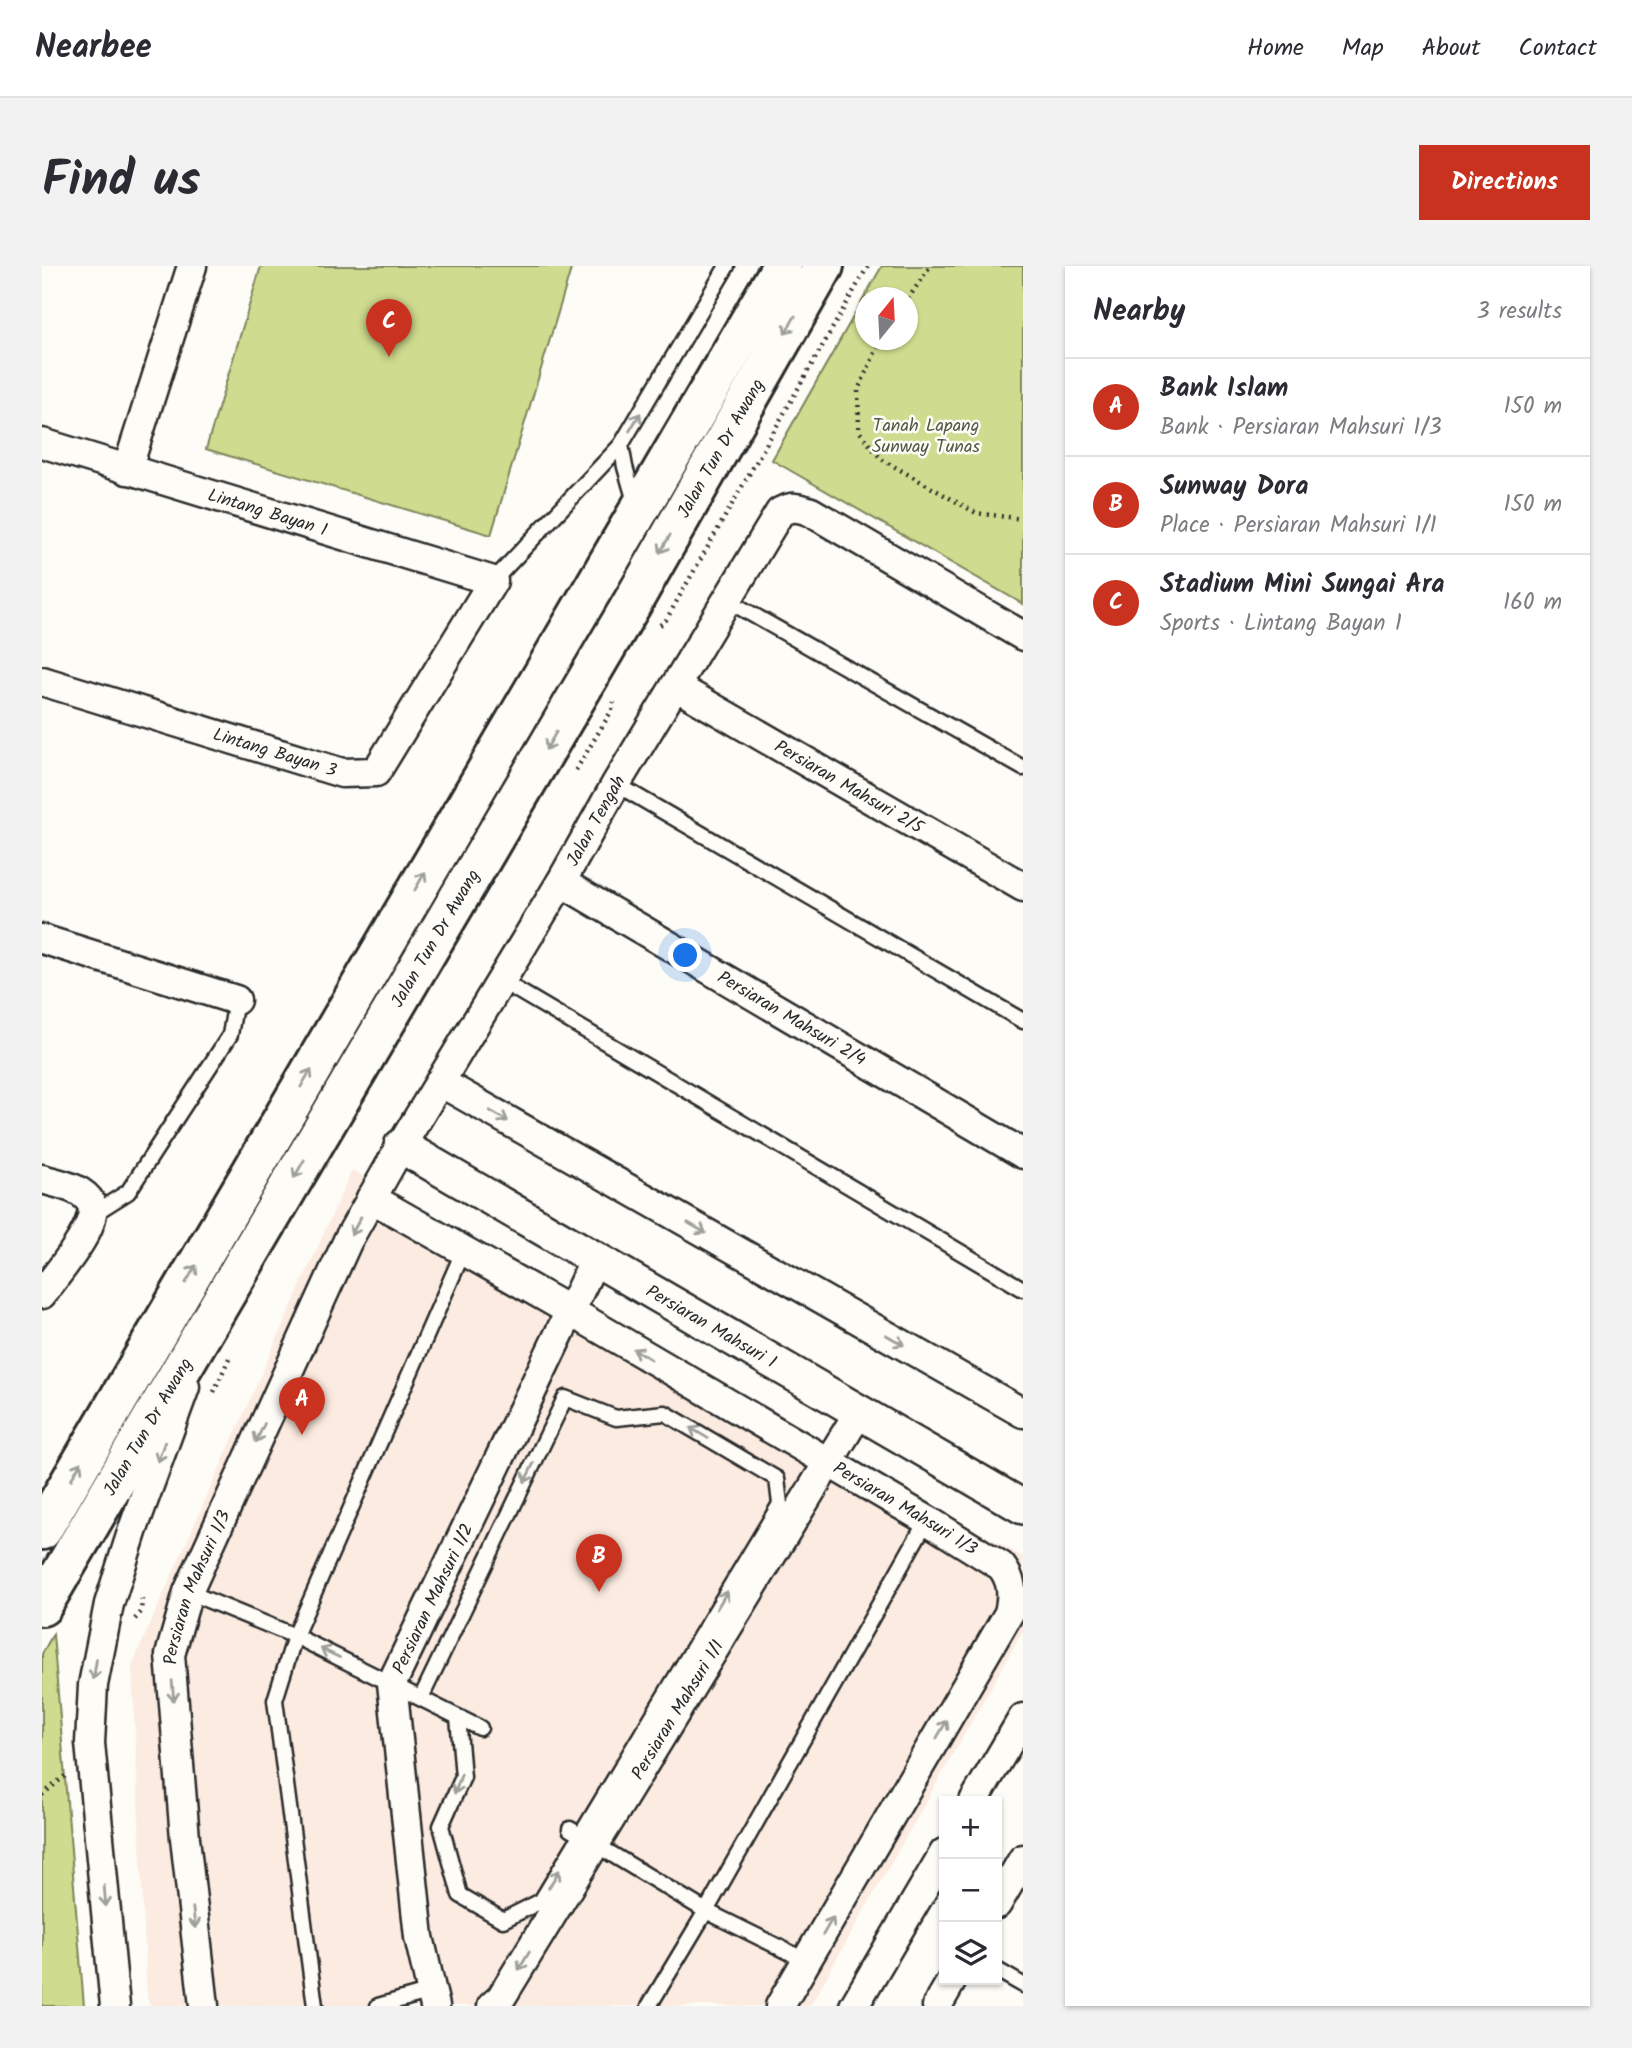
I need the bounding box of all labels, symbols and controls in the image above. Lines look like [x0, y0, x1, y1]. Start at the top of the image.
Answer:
text: Nearbee [35, 22, 152, 75]
text: Home [1247, 29, 1304, 68]
text: Map [1342, 29, 1384, 68]
text: About [1422, 29, 1480, 68]
text: Contact [1518, 29, 1597, 68]
text: Find us [42, 143, 200, 221]
button: Directions [1419, 145, 1590, 220]
north arrow [855, 287, 918, 350]
text: Nearby [1093, 288, 1185, 336]
text: 3 results [1476, 294, 1562, 330]
pin: C [366, 299, 412, 357]
one-way arrow [783, 315, 797, 335]
text: Bank Islam [1160, 368, 1288, 410]
street label: Jalan Tun Dr Awang [670, 374, 773, 524]
text: A [1109, 389, 1123, 425]
text: 150 m [1503, 389, 1562, 425]
text: Bank · Persiaran Mahsuri 1/3 [1160, 410, 1442, 446]
park label: Tanah Lapang Sunway Tunas [872, 412, 980, 462]
one-way arrow [628, 413, 642, 433]
text: Sunway Dora [1160, 466, 1309, 508]
street label: Lintang Bayan 1 [204, 482, 331, 545]
text: B [1109, 487, 1123, 523]
text: 150 m [1503, 487, 1562, 523]
text: Place · Persiaran Mahsuri 1/1 [1160, 508, 1437, 544]
one-way arrow [658, 534, 672, 554]
text: Stadium Mini Sungai Ara [1160, 564, 1445, 606]
text: C [1109, 585, 1123, 621]
text: 160 m [1503, 585, 1562, 621]
text: Sports · Lintang Bayan 1 [1160, 606, 1402, 642]
street label: Lintang Bayan 3 [209, 721, 340, 786]
one-way arrow [544, 730, 558, 750]
street label: Persiaran Mahsuri 2/5 [768, 733, 930, 843]
street label: Jalan Tengah [560, 770, 634, 872]
street label: Jalan Tun Dr Awang [384, 864, 488, 1014]
one-way arrow [414, 872, 428, 892]
your location [668, 938, 702, 972]
street label: Persiaran Mahsuri 2/4 [711, 964, 871, 1075]
one-way arrow [299, 1068, 313, 1088]
one-way arrow [489, 1109, 509, 1123]
one-way arrow [291, 1158, 305, 1178]
one-way arrow [348, 1216, 362, 1236]
one-way arrow [686, 1222, 707, 1235]
one-way arrow [184, 1265, 198, 1285]
street label: Persiaran Mahsuri 1 [640, 1278, 782, 1377]
one-way arrow [884, 1333, 904, 1347]
one-way arrow [633, 1347, 653, 1361]
street label: Jalan Tun Dr Awang [97, 1353, 201, 1502]
pin: A [279, 1377, 325, 1435]
one-way arrow [253, 1422, 266, 1443]
one-way arrow [690, 1426, 710, 1440]
one-way arrow [154, 1441, 167, 1463]
street label: Persiaran Mahsuri 1/3 [827, 1455, 983, 1564]
one-way arrow [70, 1461, 84, 1481]
one-way arrow [522, 1462, 535, 1483]
street label: Persiaran Mahsuri 1/3 [157, 1506, 239, 1666]
street label: Persiaran Mahsuri 1/2 [385, 1519, 482, 1679]
pin: B [576, 1534, 622, 1592]
one-way arrow [716, 1591, 730, 1611]
street label: Persiaran Mahsuri 1/1 [625, 1635, 732, 1786]
one-way arrow [320, 1646, 341, 1660]
one-way arrow [88, 1657, 101, 1680]
one-way arrow [167, 1679, 180, 1702]
one-way arrow [935, 1720, 949, 1740]
one-way arrow [451, 1773, 463, 1795]
map controls [939, 1796, 1002, 1985]
button: + [939, 1796, 1002, 1859]
button: − [939, 1859, 1002, 1922]
one-way arrow [548, 1869, 562, 1889]
one-way arrow [98, 1884, 111, 1907]
one-way arrow [187, 1906, 200, 1928]
one-way arrow [821, 1917, 835, 1937]
button: layers [939, 1922, 1002, 1985]
one-way arrow [517, 1950, 531, 1970]

